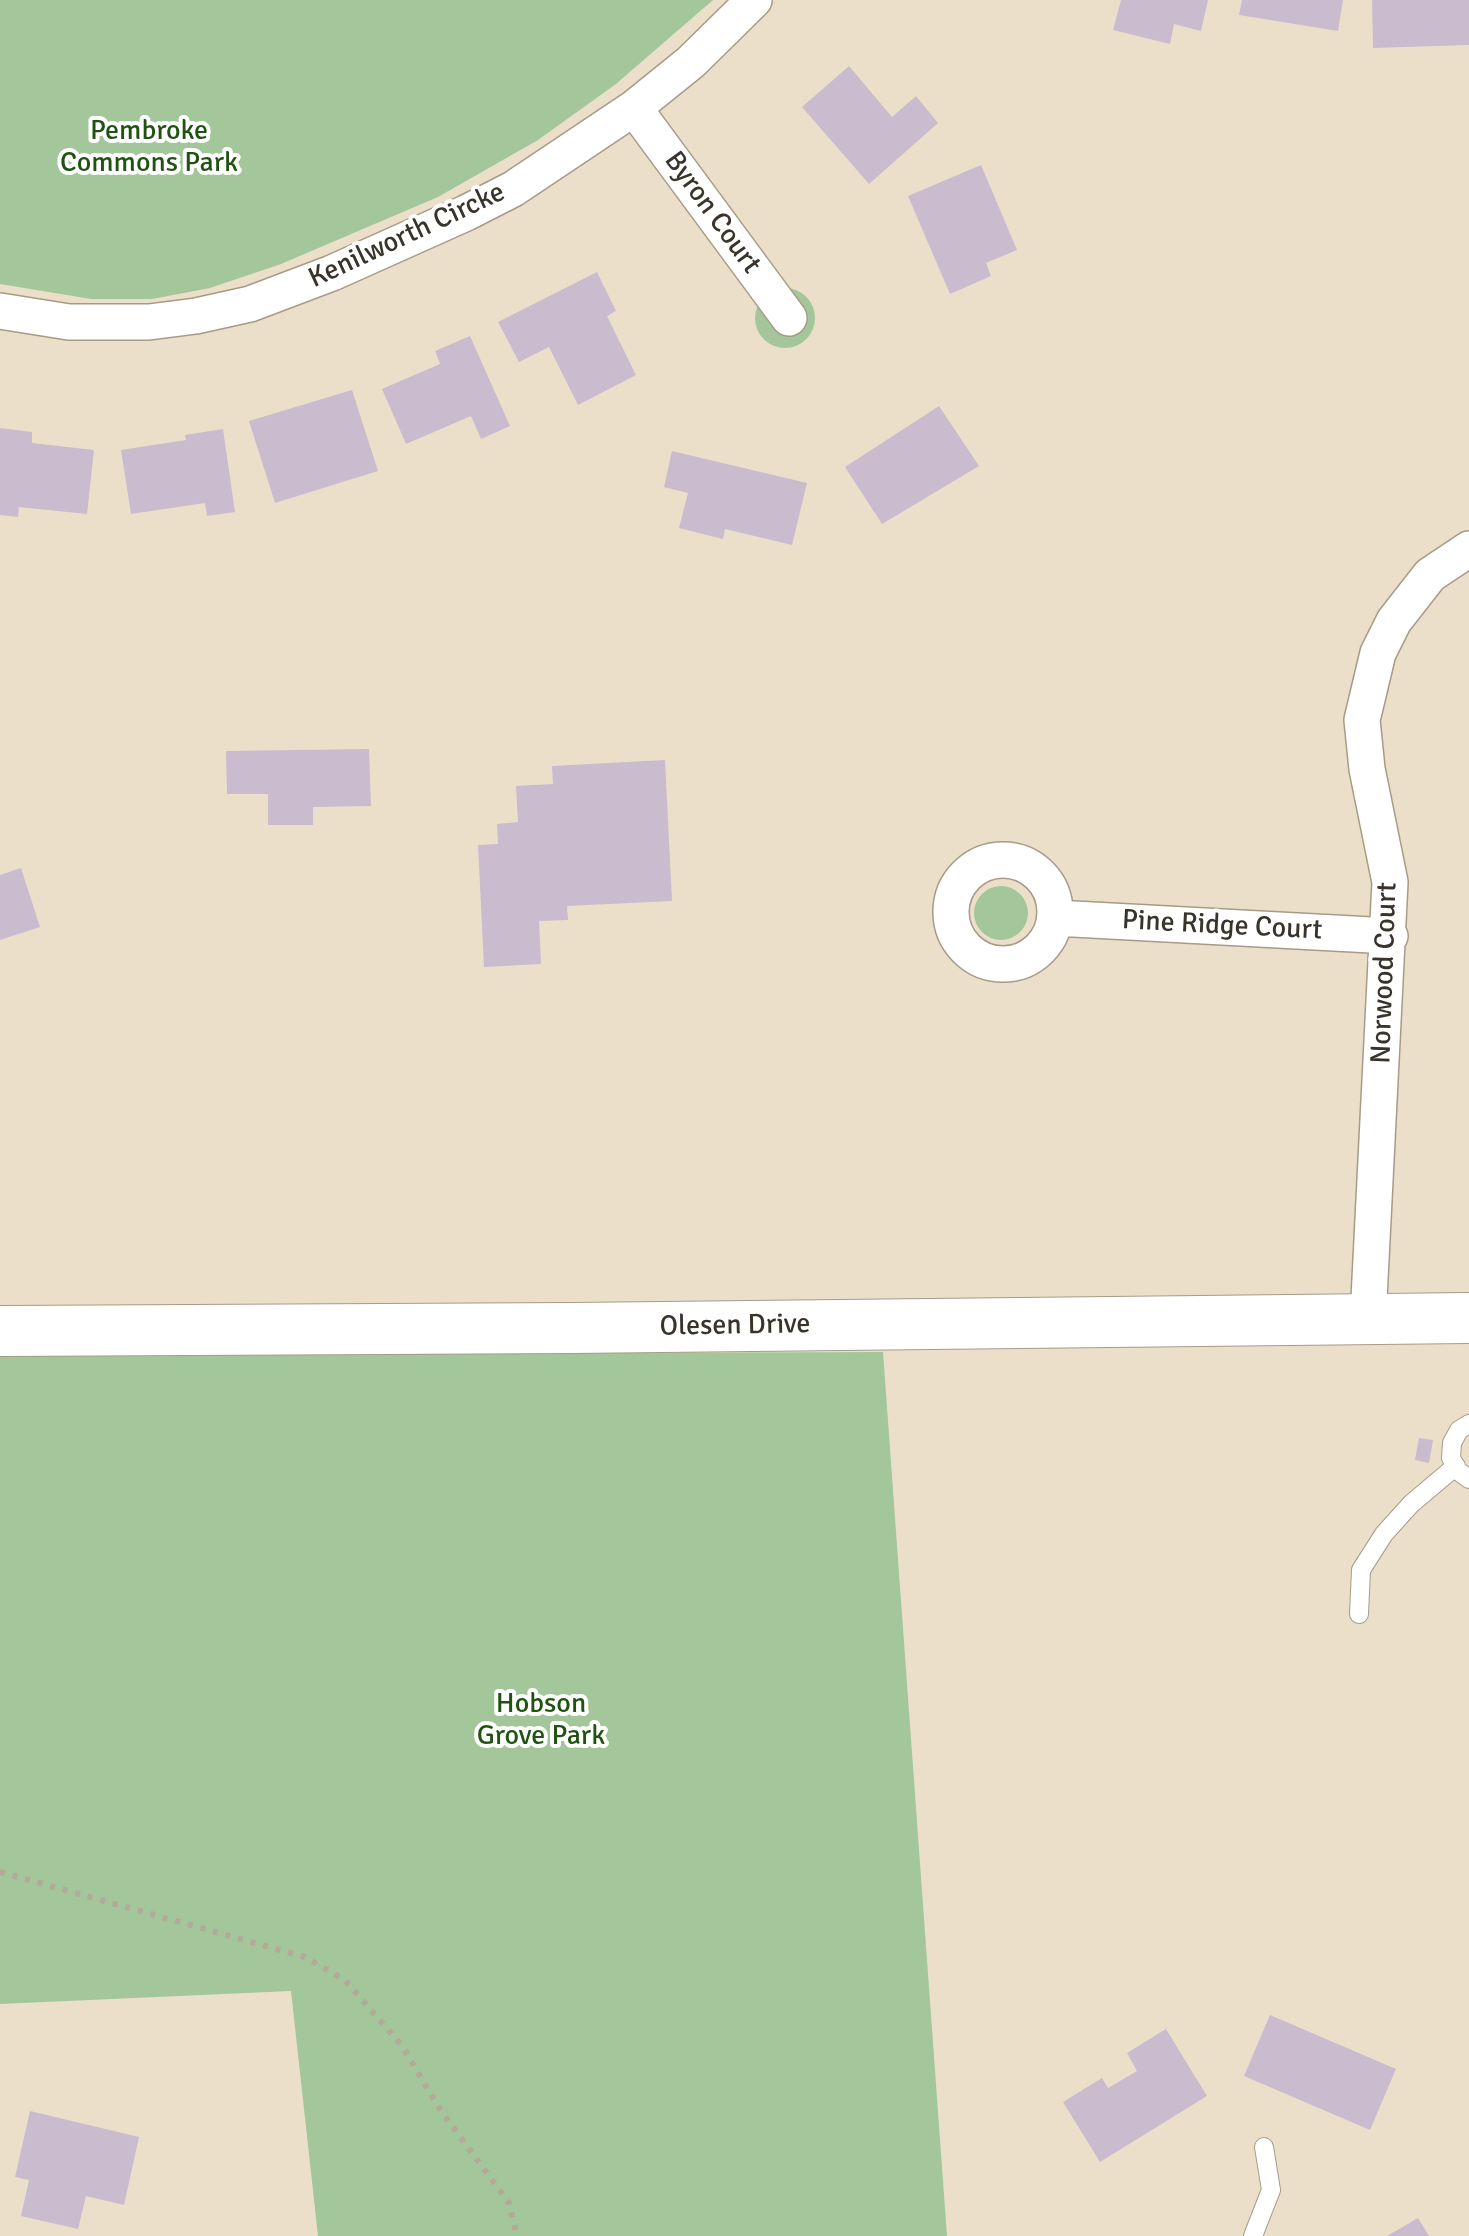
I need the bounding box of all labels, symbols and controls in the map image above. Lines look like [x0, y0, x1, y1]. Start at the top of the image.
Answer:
park label: Pembroke Commons Park [60, 115, 238, 181]
street label: Byron Court [656, 145, 768, 281]
street label: Kenilworth Circke [304, 176, 510, 296]
street label: Norwood Court [1365, 882, 1405, 1064]
street label: Pine Ridge Court [1121, 904, 1323, 948]
street label: Olesen Drive [659, 1308, 811, 1344]
park label: Hobson Grove Park [477, 1688, 605, 1754]

